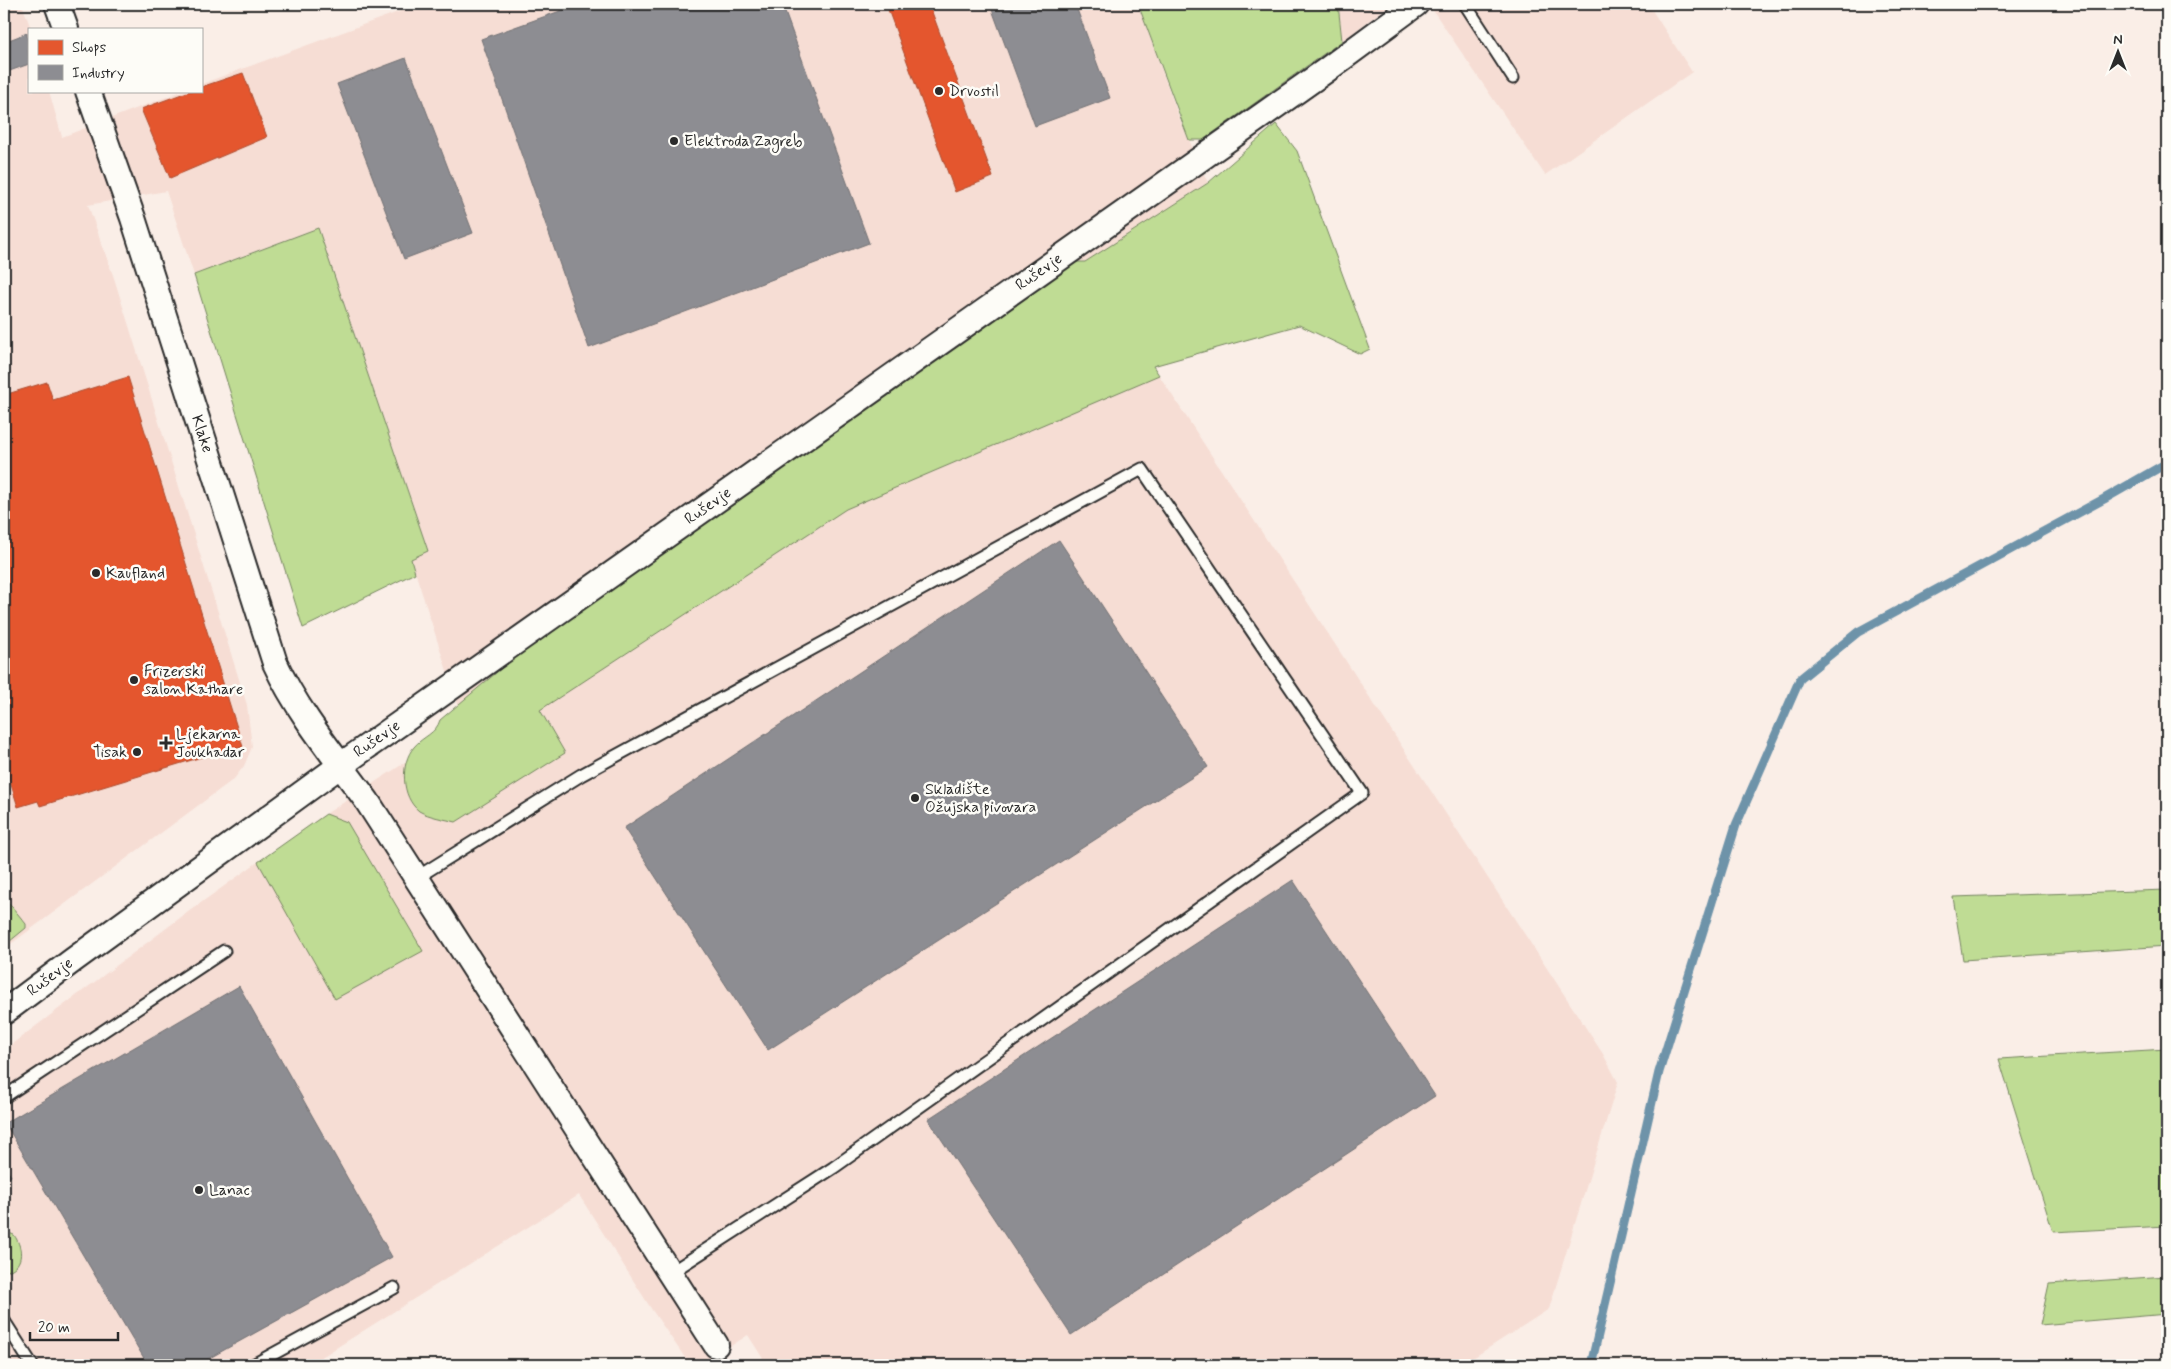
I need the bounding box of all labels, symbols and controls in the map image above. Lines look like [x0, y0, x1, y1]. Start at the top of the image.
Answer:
legend [28, 28, 202, 92]
north arrow [2094, 28, 2144, 78]
text: N [2113, 31, 2123, 49]
text: Shops [72, 38, 107, 58]
text: Industry [72, 64, 125, 84]
place label: Drvostil [949, 81, 999, 102]
marker: Drvostil [933, 85, 945, 97]
place label: Elektroda Zagreb [684, 131, 802, 153]
marker: Elektroda Zagreb [668, 135, 680, 147]
street label: Ruševje [1011, 248, 1067, 296]
street label: Klake [186, 412, 218, 456]
street label: Ruševje [680, 482, 736, 530]
place label: Kaufland [106, 563, 165, 584]
marker: Kaufland [90, 567, 102, 579]
place label: Frizerski salon Kathare [144, 661, 243, 700]
marker: Frizerski salon Kathare [128, 674, 140, 686]
street label: Ruševje [349, 715, 405, 763]
place label: Ljekarna Joukhadar [176, 724, 245, 763]
marker: Ljekarna Joukhadar [160, 737, 172, 749]
place label: Tisak [93, 742, 127, 763]
marker: Tisak [131, 746, 143, 758]
place label: Skladište Ožujska pivovara [925, 779, 1036, 818]
marker: Skladište Ožujska pivovara [909, 792, 921, 804]
street label: Ruševje [23, 953, 77, 1001]
place label: Lanac [209, 1180, 250, 1201]
marker: Lanac [193, 1184, 205, 1196]
scale bar [30, 1309, 118, 1341]
text: 20 m [38, 1318, 70, 1338]

